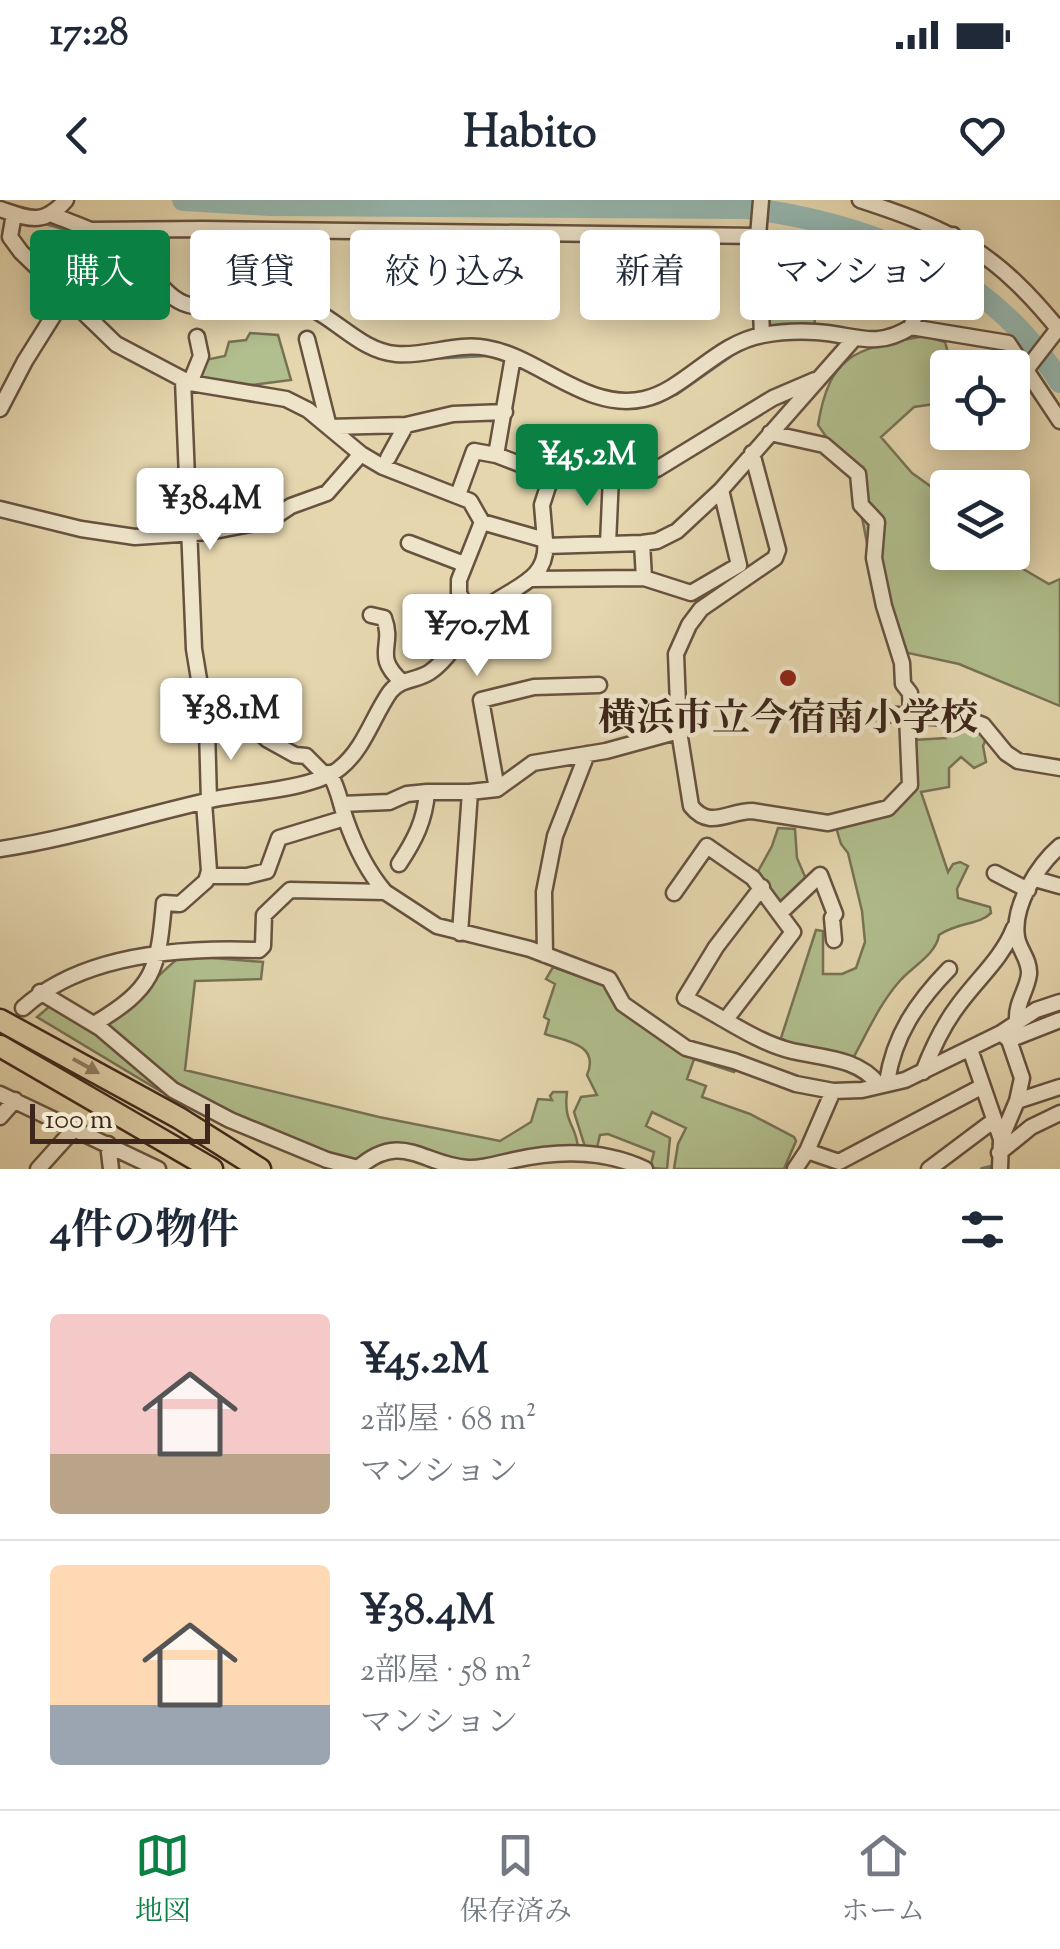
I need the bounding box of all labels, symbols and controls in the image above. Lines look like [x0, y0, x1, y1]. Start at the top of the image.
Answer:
text: 17:28 [50, 8, 129, 62]
text: Habito [463, 103, 597, 168]
icon: back [50, 108, 105, 163]
icon: heart [955, 108, 1010, 163]
chip: 購入 [30, 230, 170, 320]
chip: 賃貸 [190, 230, 330, 320]
chip: 絞り込み [350, 230, 560, 320]
chip: 新着 [580, 230, 720, 320]
chip: マンション [740, 230, 984, 320]
map controls [930, 350, 1030, 570]
button: locate [930, 350, 1030, 450]
pin: ¥45.2M [506, 424, 668, 509]
text: ¥45.2M [538, 433, 636, 479]
pin: ¥38.4M [129, 468, 291, 553]
button: layers [930, 470, 1030, 570]
text: ¥38.4M [159, 477, 261, 523]
pin: ¥70.7M [396, 594, 558, 679]
text: ¥70.7M [424, 603, 530, 649]
marker: 横浜市立今宿南小学校 [777, 667, 799, 689]
pin: ¥38.1M [150, 678, 312, 763]
text: ¥38.1M [182, 687, 280, 733]
place label: 横浜市立今宿南小学校 [598, 694, 978, 748]
one-way arrow [72, 1056, 100, 1074]
scale bar [30, 1099, 210, 1144]
text: 100 m [45, 1101, 113, 1141]
icon: filters [955, 1202, 1010, 1257]
text: 4件の物件 [50, 1203, 239, 1263]
text: ¥45.2M [360, 1332, 489, 1392]
icon: home [130, 1354, 250, 1474]
text: 2部屋 · 68 m² [360, 1398, 537, 1444]
text: マンション [360, 1450, 519, 1496]
text: ¥38.4M [360, 1583, 495, 1643]
icon: home [130, 1605, 250, 1725]
text: 2部屋 · 58 m² [360, 1649, 532, 1695]
text: マンション [360, 1701, 519, 1747]
tab: 地図 [135, 1828, 191, 1933]
tab: 保存済み [460, 1828, 572, 1933]
tab: ホーム [841, 1828, 925, 1933]

